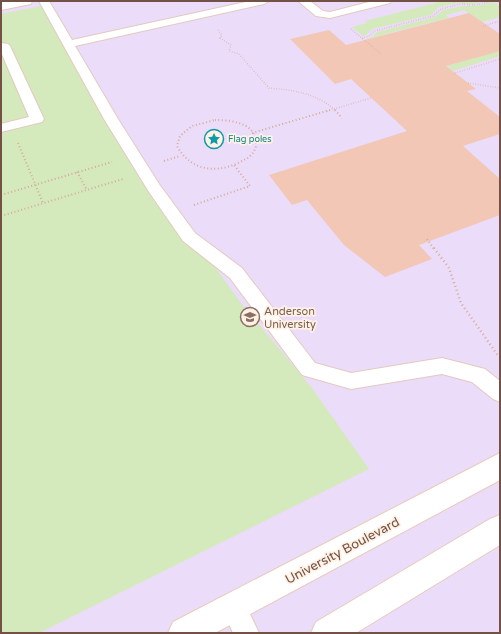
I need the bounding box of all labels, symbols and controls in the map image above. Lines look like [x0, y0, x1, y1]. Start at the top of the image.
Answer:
place icon: Flag poles [203, 128, 225, 150]
place label: Flag poles [228, 134, 272, 145]
place label: Anderson University [264, 305, 316, 331]
school or university icon: Anderson University [239, 306, 261, 328]
street label: University Boulevard [283, 514, 402, 588]

